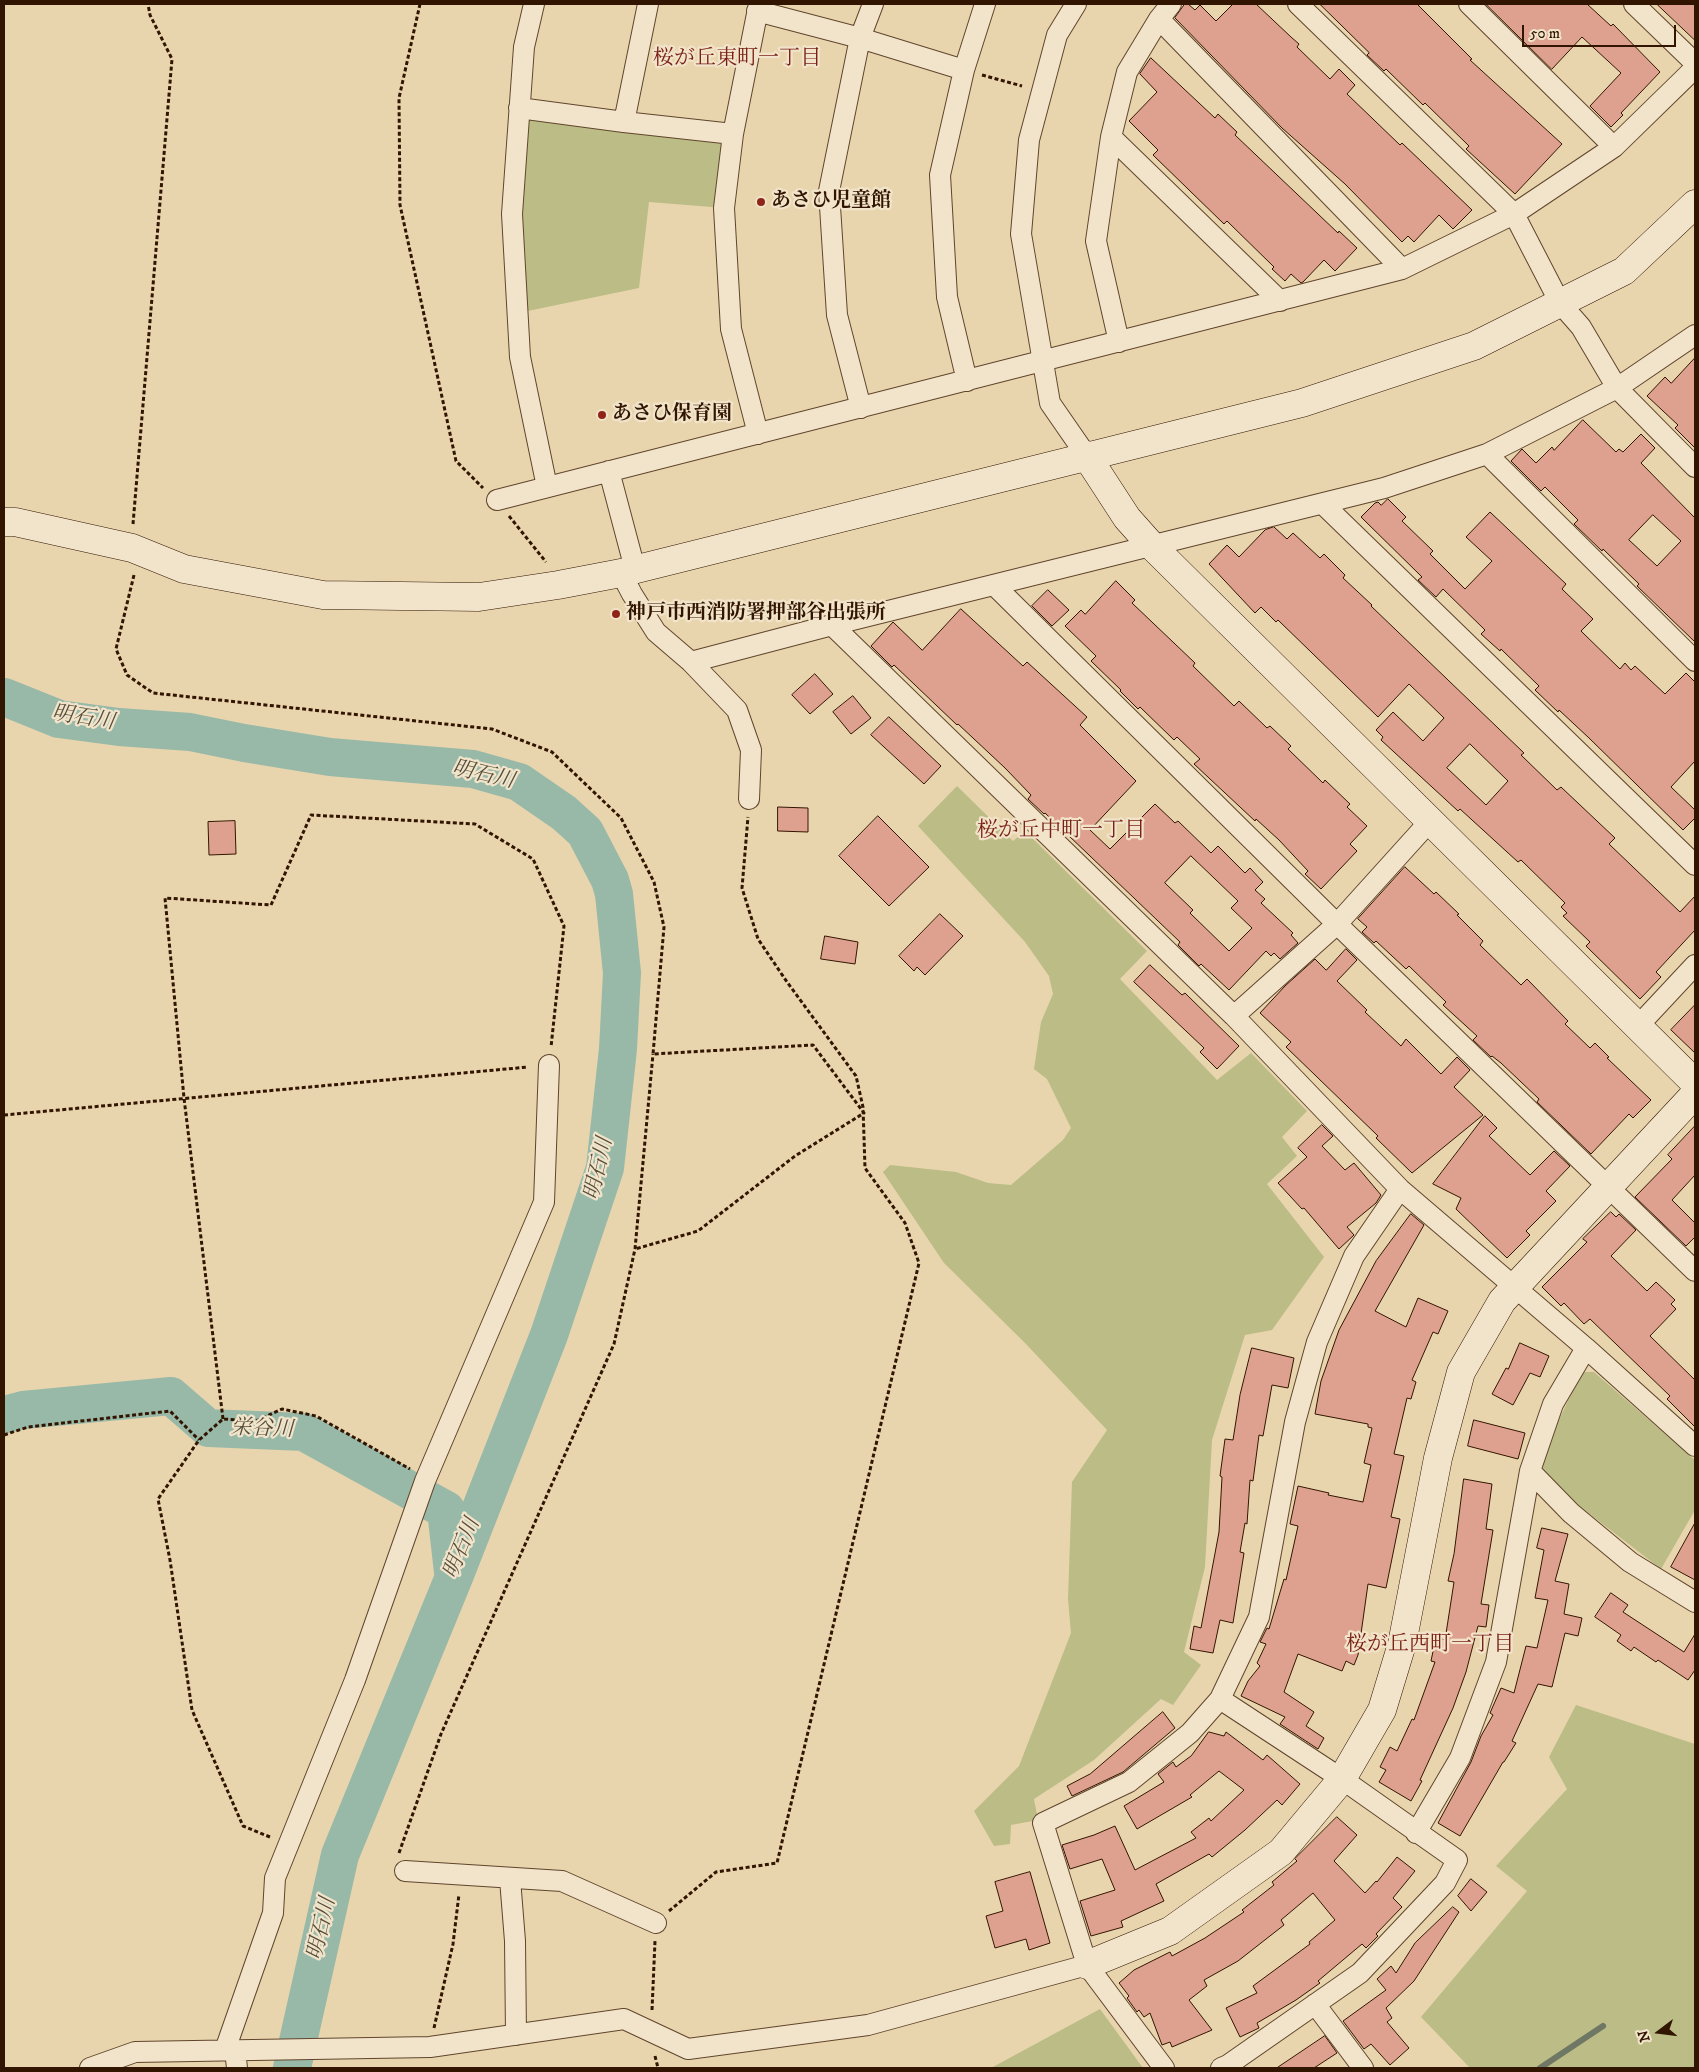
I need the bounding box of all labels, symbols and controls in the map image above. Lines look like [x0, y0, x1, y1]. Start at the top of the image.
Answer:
scale bar [1524, 15, 1678, 47]
text: 50 m [1530, 24, 1560, 43]
district label: 桜が丘東町一丁目 [653, 47, 821, 73]
place label: あさひ児童館 [771, 190, 891, 214]
marker: あさひ児童館 [755, 196, 767, 208]
place label: あさひ保育園 [612, 403, 732, 427]
marker: あさひ保育園 [596, 409, 608, 421]
place label: 神戸市西消防署押部谷出張所 [626, 602, 886, 626]
marker: 神戸市西消防署押部谷出張所 [610, 608, 622, 620]
water label: 明石川 [50, 702, 116, 736]
water label: 明石川 [449, 757, 517, 795]
district label: 桜が丘中町一丁目 [977, 819, 1145, 845]
water label: 明石川 [581, 1135, 619, 1203]
water label: 栄谷川 [230, 1416, 294, 1444]
water label: 明石川 [440, 1515, 486, 1583]
district label: 桜が丘西町一丁目 [1346, 1633, 1514, 1659]
water label: 明石川 [304, 1895, 342, 1963]
north arrow [1634, 2007, 1684, 2057]
text: N [1634, 2028, 1655, 2044]

